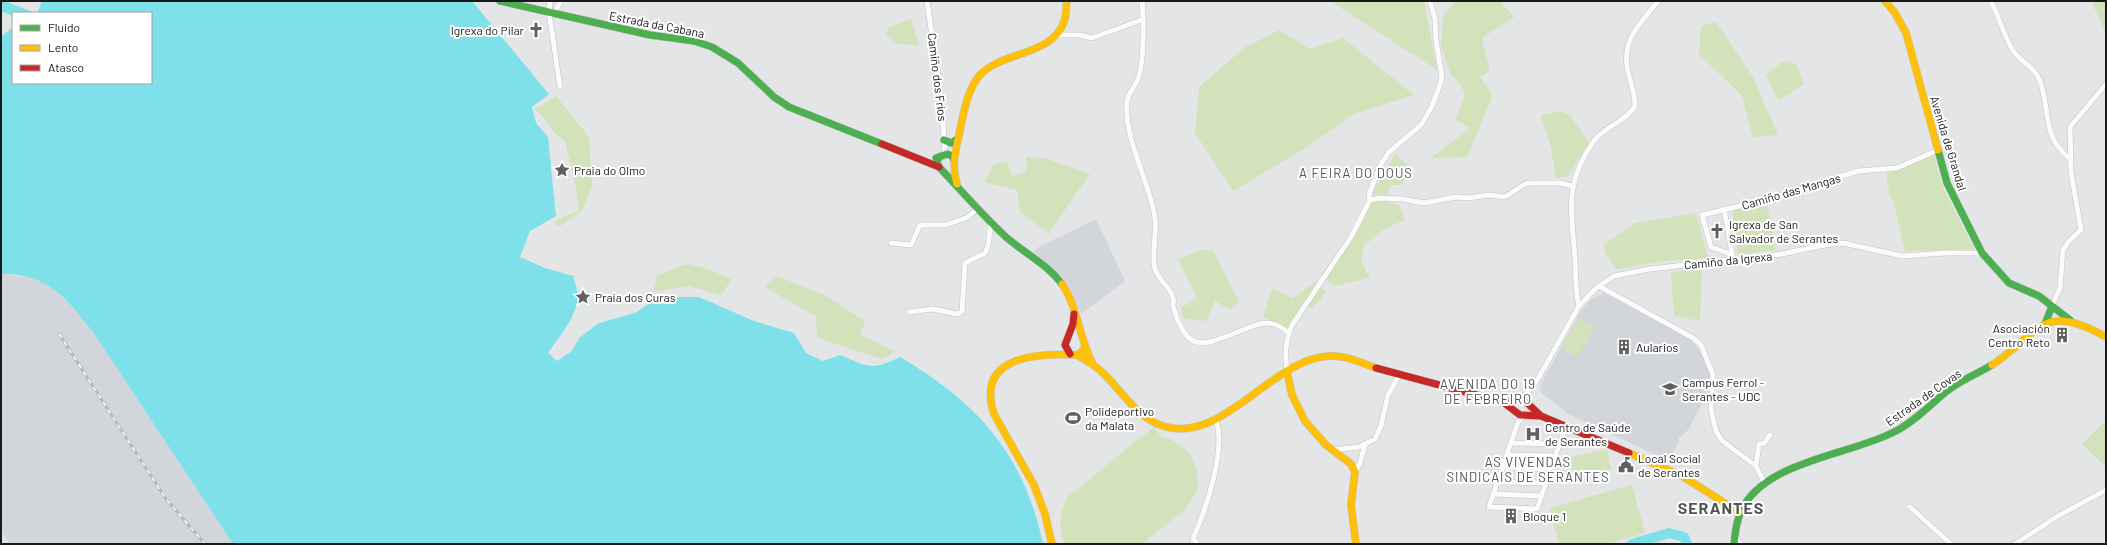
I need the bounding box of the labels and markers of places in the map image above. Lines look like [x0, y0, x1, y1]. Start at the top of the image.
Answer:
church icon: Igrexa do Pilar [527, 21, 545, 39]
place label: Igrexa do Pilar [451, 23, 525, 37]
place icon: Praia do Olmo [553, 161, 571, 179]
place label: Praia do Olmo [574, 163, 645, 177]
place label: Igrexa de San Salvador de Serantes [1729, 217, 1839, 245]
church icon: Igrexa de San Salvador de Serantes [1708, 222, 1726, 240]
place icon: Praia dos Curas [574, 288, 592, 306]
place label: Praia dos Curas [595, 290, 676, 304]
place label: Asociación Centro Reto [1988, 321, 2050, 349]
building icon: Asociación Centro Reto [2053, 326, 2071, 344]
building icon: Aularios [1615, 338, 1633, 356]
place label: Aularios [1636, 340, 1679, 354]
place label: Campus Ferrol - Serantes - UDC [1682, 375, 1765, 403]
school or university icon: Campus Ferrol - Serantes - UDC [1661, 380, 1679, 398]
place label: Polideportivo da Malata [1085, 404, 1154, 432]
sports icon: Polideportivo da Malata [1064, 409, 1082, 427]
place label: Centro de Saúde de Serantes [1545, 420, 1631, 448]
hospital icon: Centro de Saúde de Serantes [1524, 425, 1542, 443]
place label: Local Social de Serantes [1638, 451, 1701, 479]
public building icon: Local Social de Serantes [1617, 456, 1635, 474]
building icon: Bloque 1 [1502, 507, 1520, 525]
place label: Bloque 1 [1523, 509, 1566, 523]

